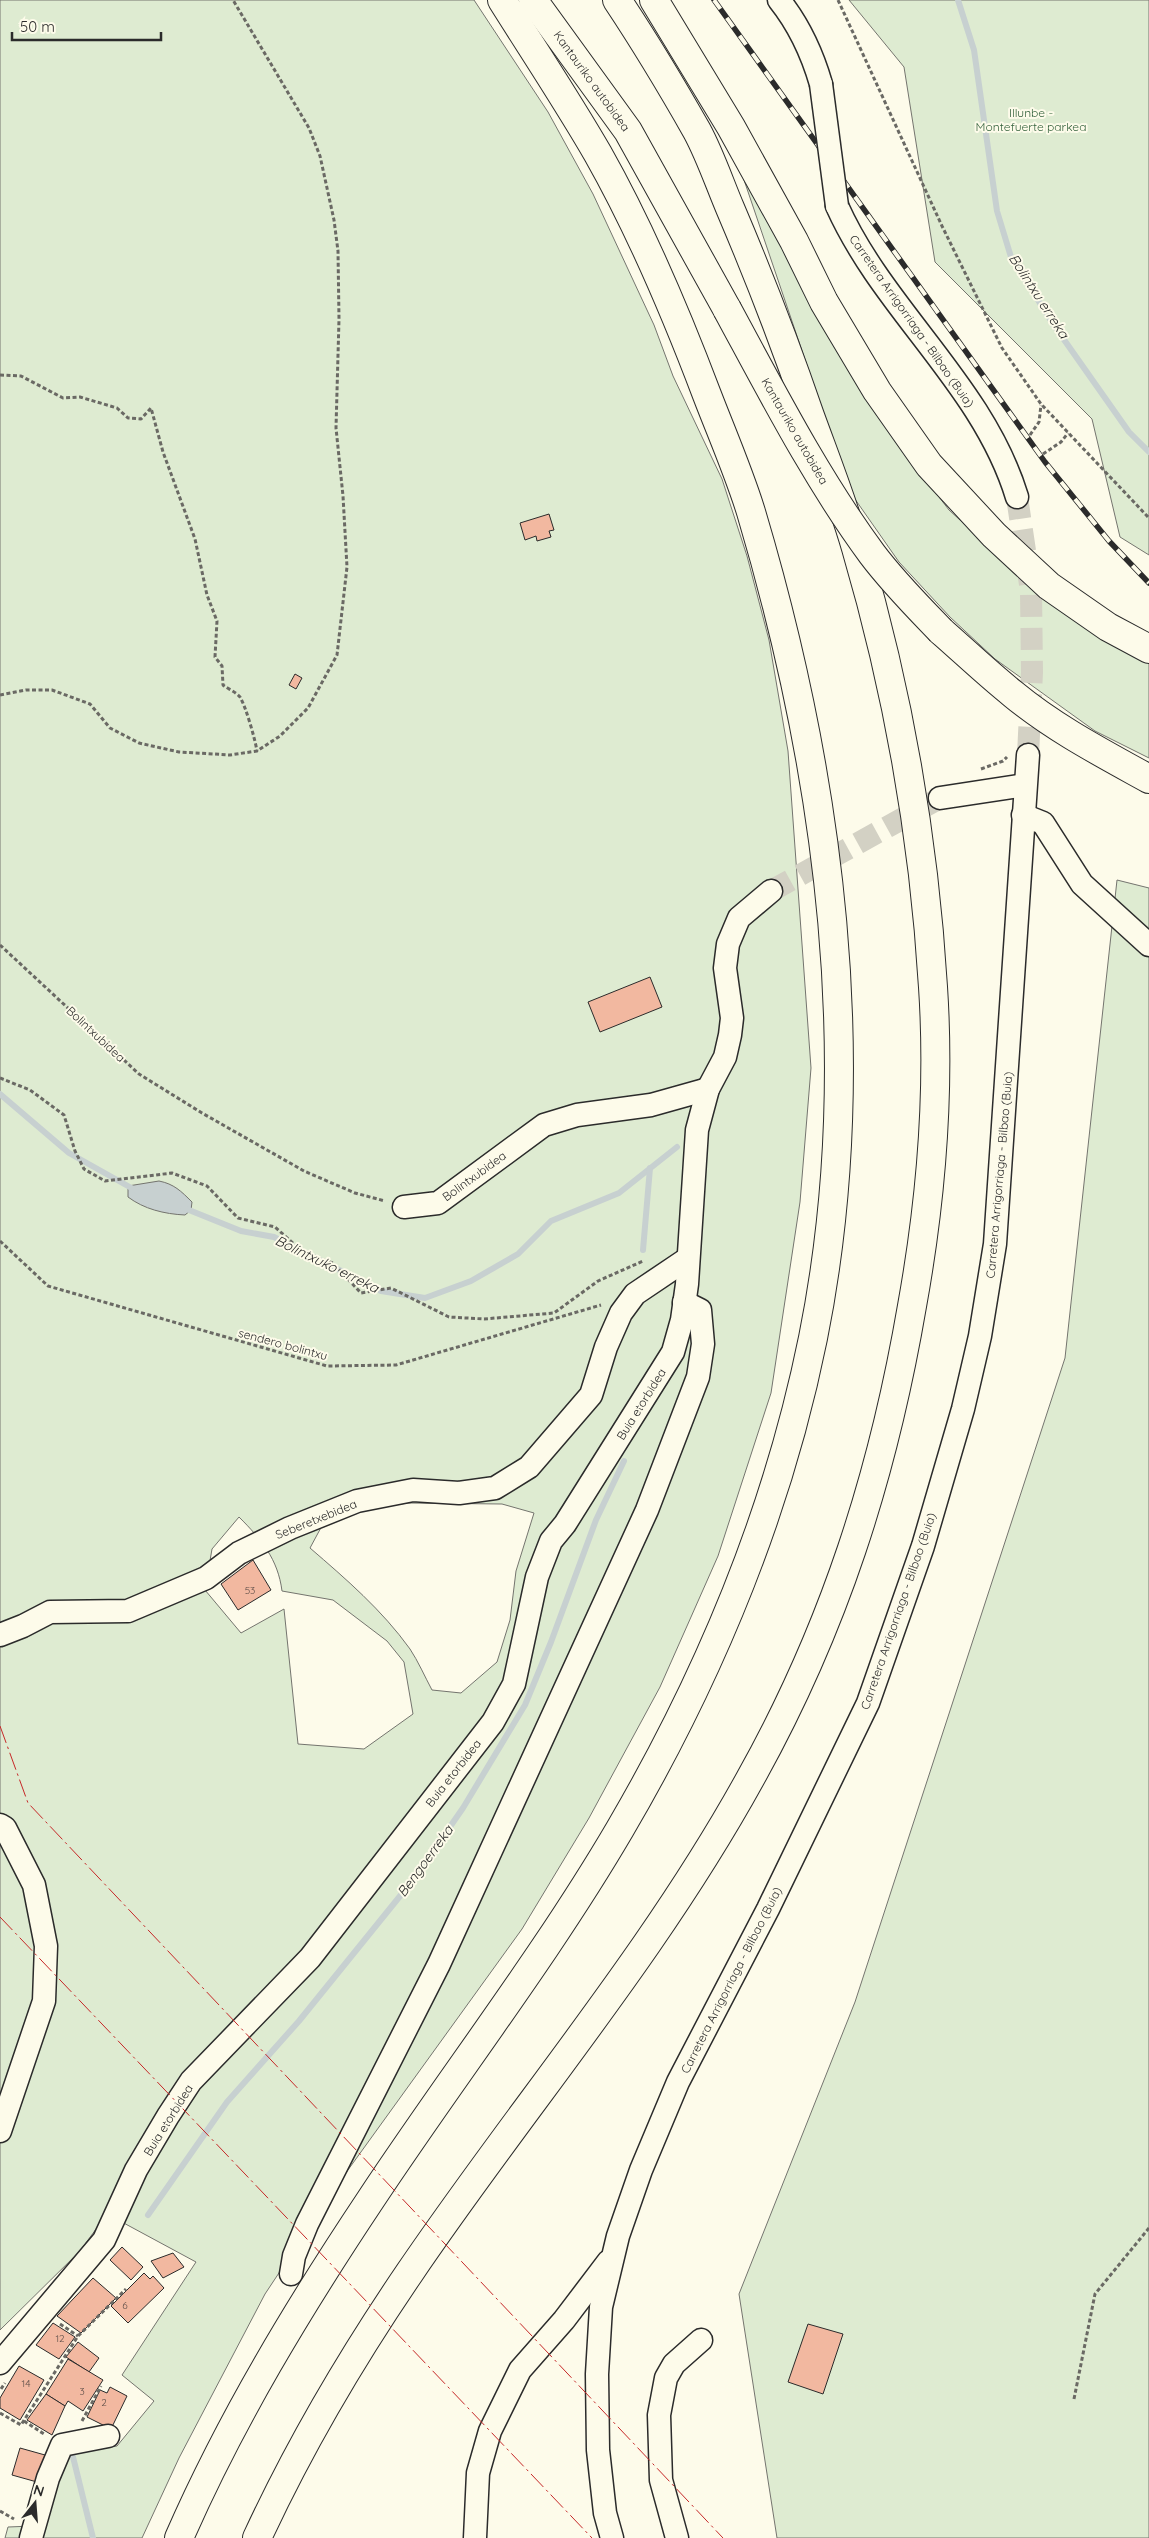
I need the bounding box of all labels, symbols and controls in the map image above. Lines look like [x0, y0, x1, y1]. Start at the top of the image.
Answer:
scale bar [12, 10, 161, 42]
text: 50 m [20, 17, 55, 36]
street label: Kantauriko autobidea [550, 28, 634, 134]
park label: Illunbe - Montefuerte parkea [976, 105, 1086, 134]
street label: Carretera Arrigorriaga - Bilbao (Buia) [846, 232, 978, 410]
water label: Bolintxu erreka [1005, 250, 1074, 343]
street label: Kantauriko autobidea [758, 375, 832, 487]
street label: Bolintxubidea [63, 1003, 129, 1065]
street label: Carretera Arrigorriaga - Bilbao (Buia) [982, 1071, 1016, 1279]
street label: Bolintxubidea [439, 1148, 509, 1204]
water label: Bolintxuko erreka [272, 1231, 383, 1298]
street label: sendero bolintxu [237, 1325, 329, 1363]
street label: Buia etorbidea [613, 1365, 669, 1443]
street label: Seberetxebidea [273, 1496, 359, 1542]
street label: Carretera Arrigorriaga - Bilbao (Buia) [857, 1510, 939, 1712]
house number: 53 [245, 1584, 255, 1597]
street label: Buia etorbidea [422, 1736, 484, 1810]
water label: Bengoerreka [393, 1820, 458, 1900]
street label: Carretera Arrigorriaga - Bilbao (Buia) [677, 1884, 785, 2076]
street label: Buia etorbidea [140, 2081, 196, 2159]
house number: 6 [122, 2299, 128, 2312]
house number: 12 [55, 2332, 65, 2345]
house number: 14 [22, 2377, 30, 2390]
house number: 3 [79, 2385, 85, 2398]
house number: 2 [101, 2396, 107, 2409]
north arrow [10, 2478, 60, 2528]
text: N [31, 2480, 46, 2501]

